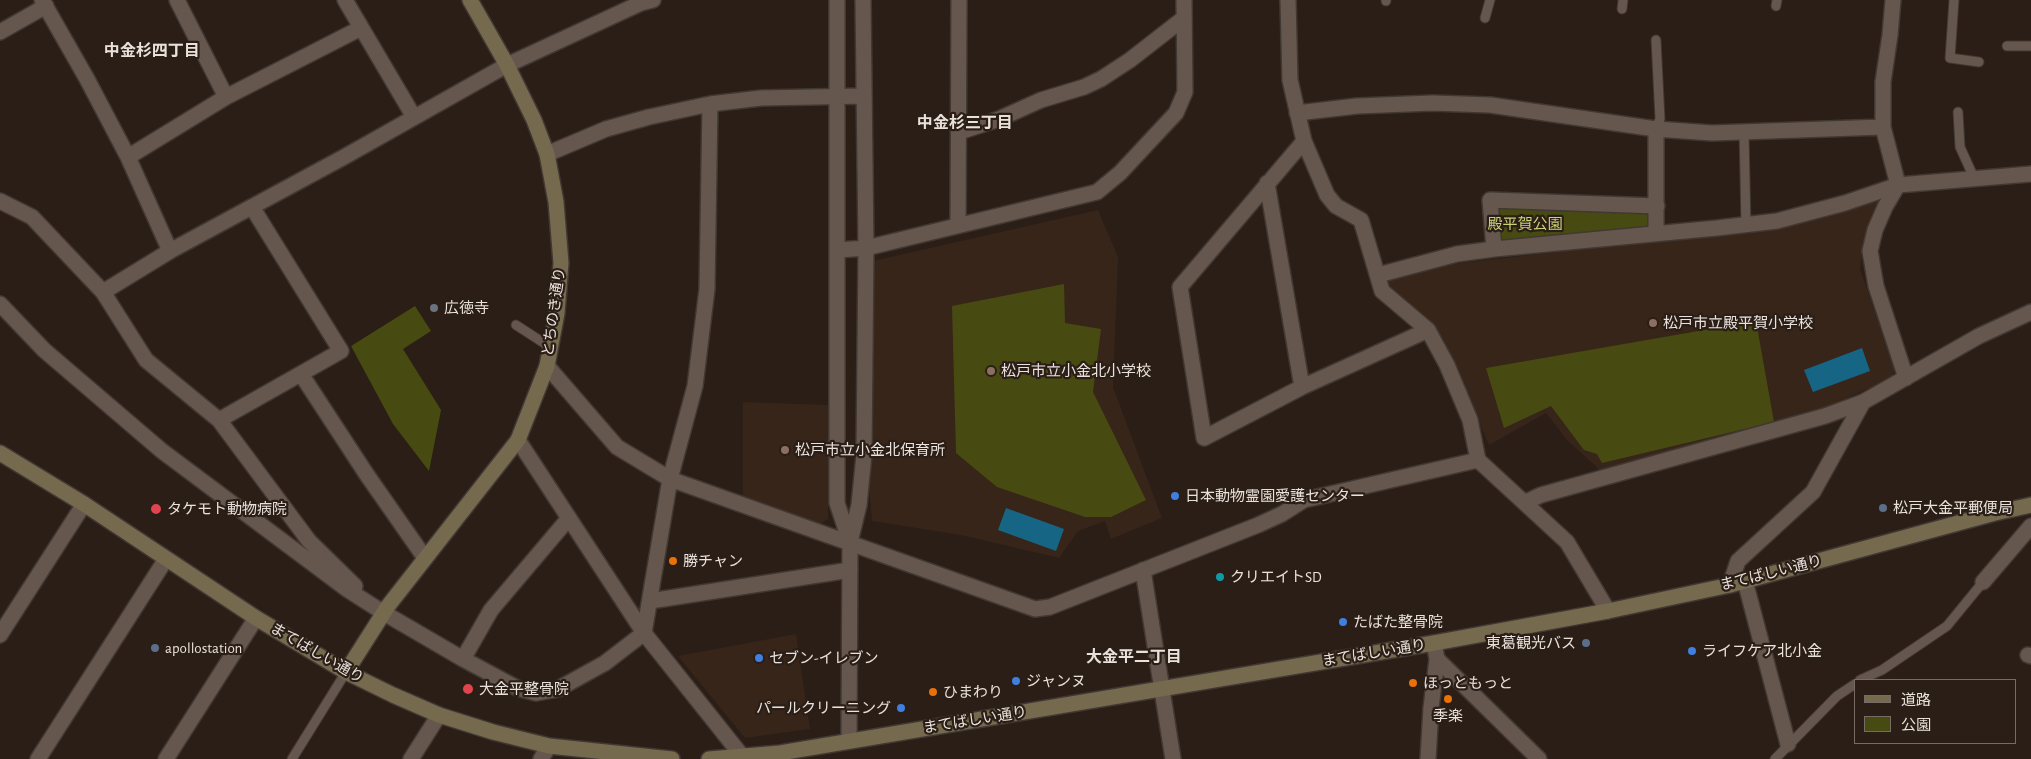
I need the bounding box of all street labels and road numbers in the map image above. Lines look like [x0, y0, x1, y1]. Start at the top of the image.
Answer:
street label: とちのき通り [539, 266, 569, 358]
street label: まてばしい通り [1718, 552, 1824, 594]
street label: まてばしい通り [267, 619, 367, 687]
street label: まてばしい通り [1321, 636, 1427, 670]
street label: まてばしい通り [922, 703, 1028, 737]

